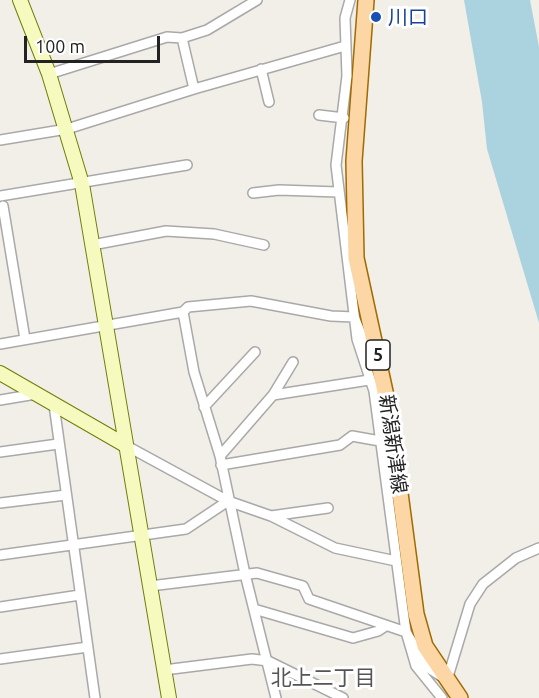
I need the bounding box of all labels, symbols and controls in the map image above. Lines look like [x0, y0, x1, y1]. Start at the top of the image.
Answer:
place label: 川口 [388, 5, 428, 29]
marker: 川口 [369, 10, 383, 24]
scale bar [27, 24, 164, 62]
text: 100 m [35, 36, 85, 56]
road number: 5 [366, 340, 390, 370]
street label: 新潟新津線 [374, 393, 412, 495]
district label: 北上二丁目 [271, 665, 375, 691]

